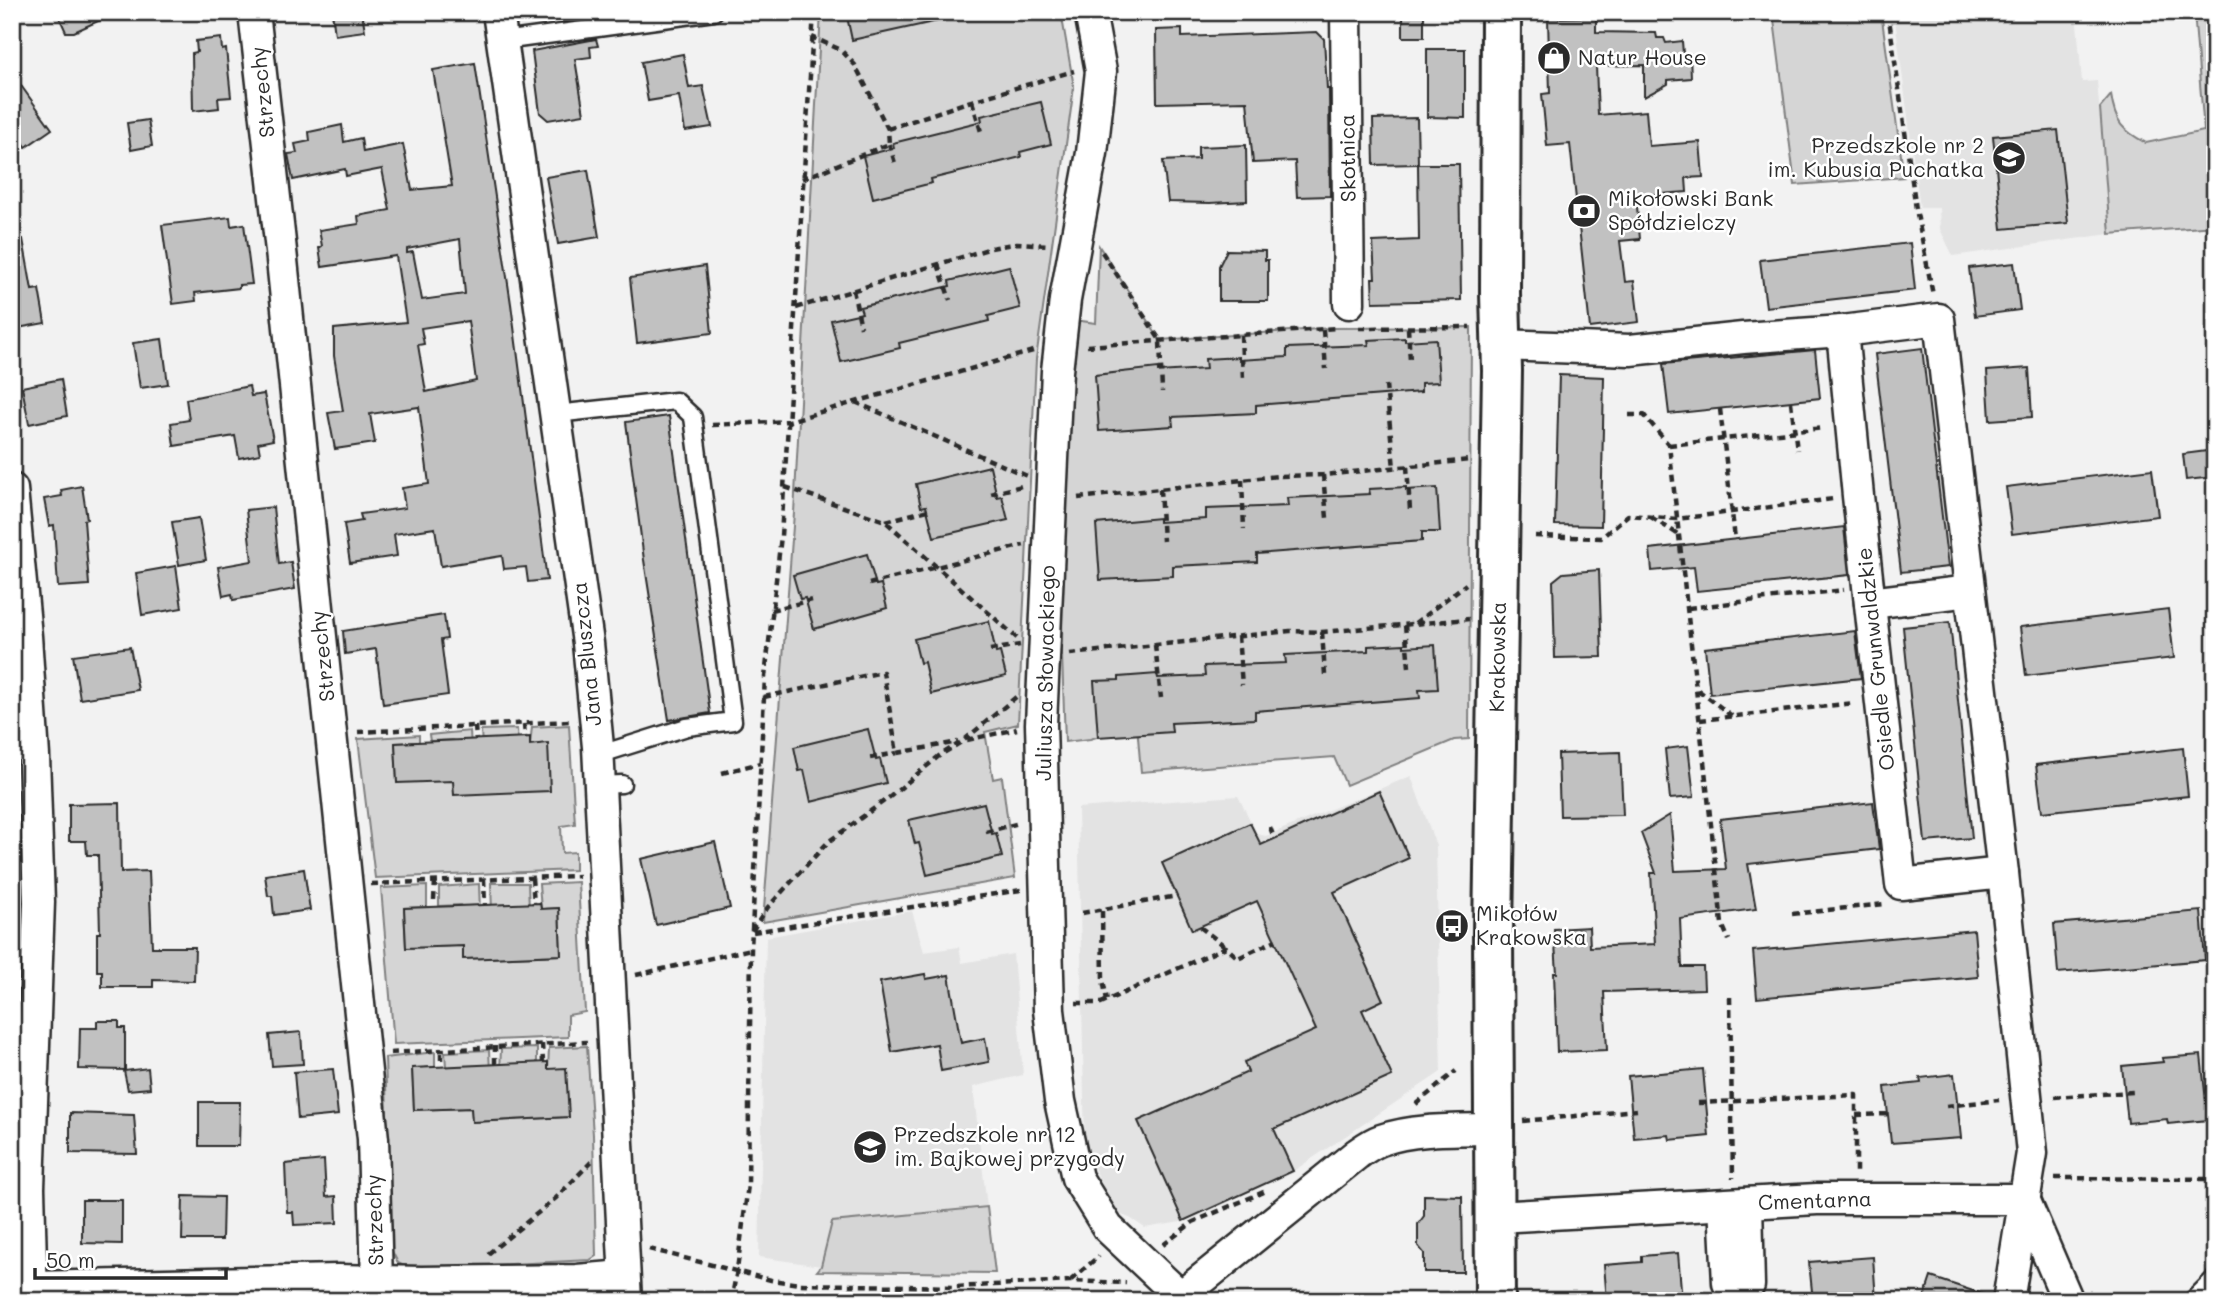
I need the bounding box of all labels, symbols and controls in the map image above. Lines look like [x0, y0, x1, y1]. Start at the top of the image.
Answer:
shop icon: Natur House [1535, 39, 1573, 77]
place label: Natur House [1578, 43, 1707, 70]
street label: Strzechy [243, 45, 280, 139]
street label: Skotnica [1332, 114, 1361, 202]
place label: Przedszkole nr 2 im. Kubusia Puchatka [1767, 131, 1984, 182]
school or university icon: Przedszkole nr 2 im. Kubusia Puchatka [1990, 139, 2028, 177]
place label: Mikołowski Bank Spółdzielczy [1608, 184, 1773, 235]
bank icon: Mikołowski Bank Spółdzielczy [1565, 192, 1603, 230]
street label: Osiedle Grunwaldzkie [1849, 546, 1900, 772]
street label: Juliusza Słowackiego [1029, 565, 1060, 781]
street label: Jana Bluszcza [565, 581, 607, 728]
street label: Krakowska [1482, 601, 1511, 713]
street label: Strzechy [303, 609, 340, 703]
place label: Mikołów Krakowska [1476, 899, 1587, 950]
bus stop icon: Mikołów Krakowska [1433, 907, 1471, 945]
place label: Przedszkole nr 12 im. Bajkowej przygody [894, 1120, 1125, 1171]
school or university icon: Przedszkole nr 12 im. Bajkowej przygody [851, 1128, 889, 1166]
street label: Strzechy [358, 1174, 389, 1266]
street label: Cmentarna [1758, 1184, 1872, 1215]
scale bar [35, 1236, 226, 1280]
text: 50 m [46, 1246, 95, 1273]

